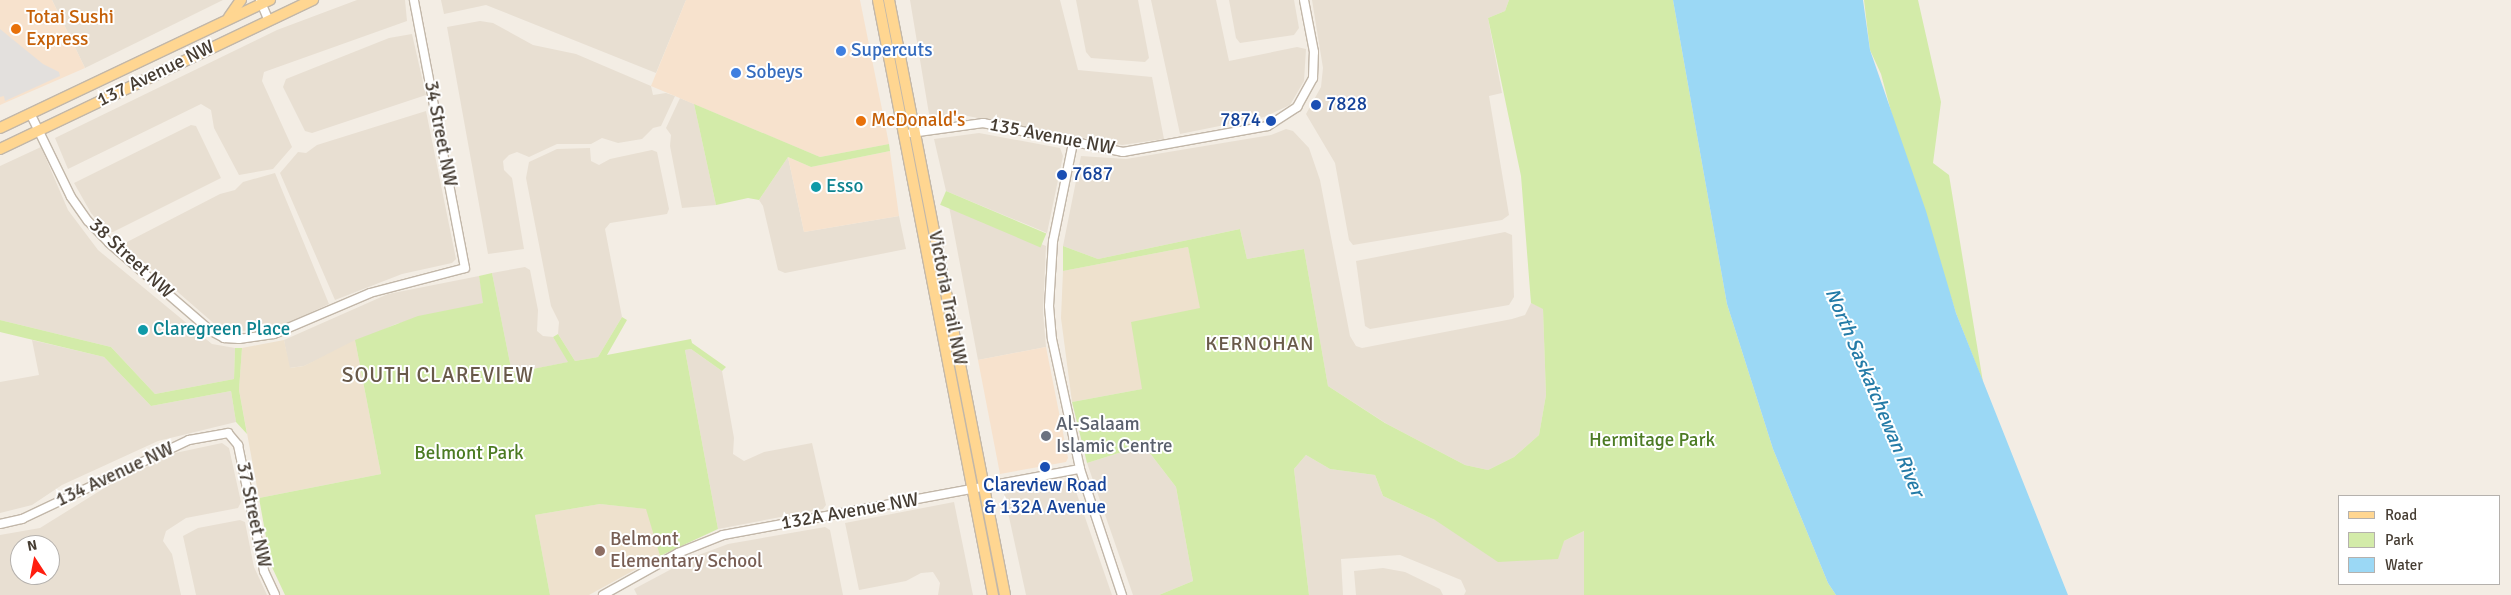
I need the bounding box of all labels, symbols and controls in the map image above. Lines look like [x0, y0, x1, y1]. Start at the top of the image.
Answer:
place label: Totai Sushi Express [26, 7, 114, 51]
marker: Totai Sushi Express [10, 23, 22, 35]
street label: 137 Avenue NW [94, 36, 218, 112]
place label: Supercuts [851, 40, 932, 62]
marker: Supercuts [835, 45, 847, 57]
place label: Sobeys [746, 62, 803, 84]
marker: Sobeys [730, 67, 742, 79]
street label: 34 Street NW [419, 79, 461, 189]
place label: 7828 [1326, 94, 1367, 116]
marker: 7828 [1310, 99, 1322, 111]
place label: McDonald's [871, 110, 965, 132]
place label: 7874 [1220, 110, 1261, 132]
street label: 135 Avenue NW [987, 114, 1117, 160]
marker: McDonald's [855, 115, 867, 127]
marker: 7874 [1265, 115, 1277, 127]
place label: 7687 [1072, 164, 1113, 186]
marker: 7687 [1056, 169, 1068, 181]
place label: Esso [826, 176, 863, 198]
marker: Esso [810, 181, 822, 193]
street label: 38 Street NW [84, 214, 178, 304]
street label: Victoria Trail NW [923, 229, 971, 367]
water label: North Saskatchewan River [1820, 284, 1930, 500]
place label: Claregreen Place [153, 319, 290, 341]
marker: Claregreen Place [137, 324, 149, 336]
district label: KERNOHAN [1204, 331, 1316, 355]
district label: SOUTH CLAREVIEW [340, 362, 536, 388]
place label: Al-Salaam Islamic Centre [1056, 414, 1173, 458]
marker: Al-Salaam Islamic Centre [1040, 430, 1052, 442]
park label: Hermitage Park [1589, 430, 1715, 452]
street label: 134 Avenue NW [52, 438, 178, 512]
park label: Belmont Park [414, 443, 524, 465]
street label: 37 Street NW [231, 460, 275, 570]
marker: Clareview Road & 132A Avenue [1039, 461, 1051, 473]
place label: Clareview Road & 132A Avenue [983, 475, 1107, 519]
street label: 132A Avenue NW [779, 489, 921, 535]
legend [2338, 495, 2501, 585]
text: Road [2385, 506, 2417, 524]
place label: Belmont Elementary School [610, 529, 763, 573]
text: Park [2385, 531, 2414, 549]
north arrow [10, 535, 60, 585]
text: N [26, 536, 39, 555]
marker: Belmont Elementary School [594, 545, 606, 557]
text: Water [2385, 556, 2423, 574]

